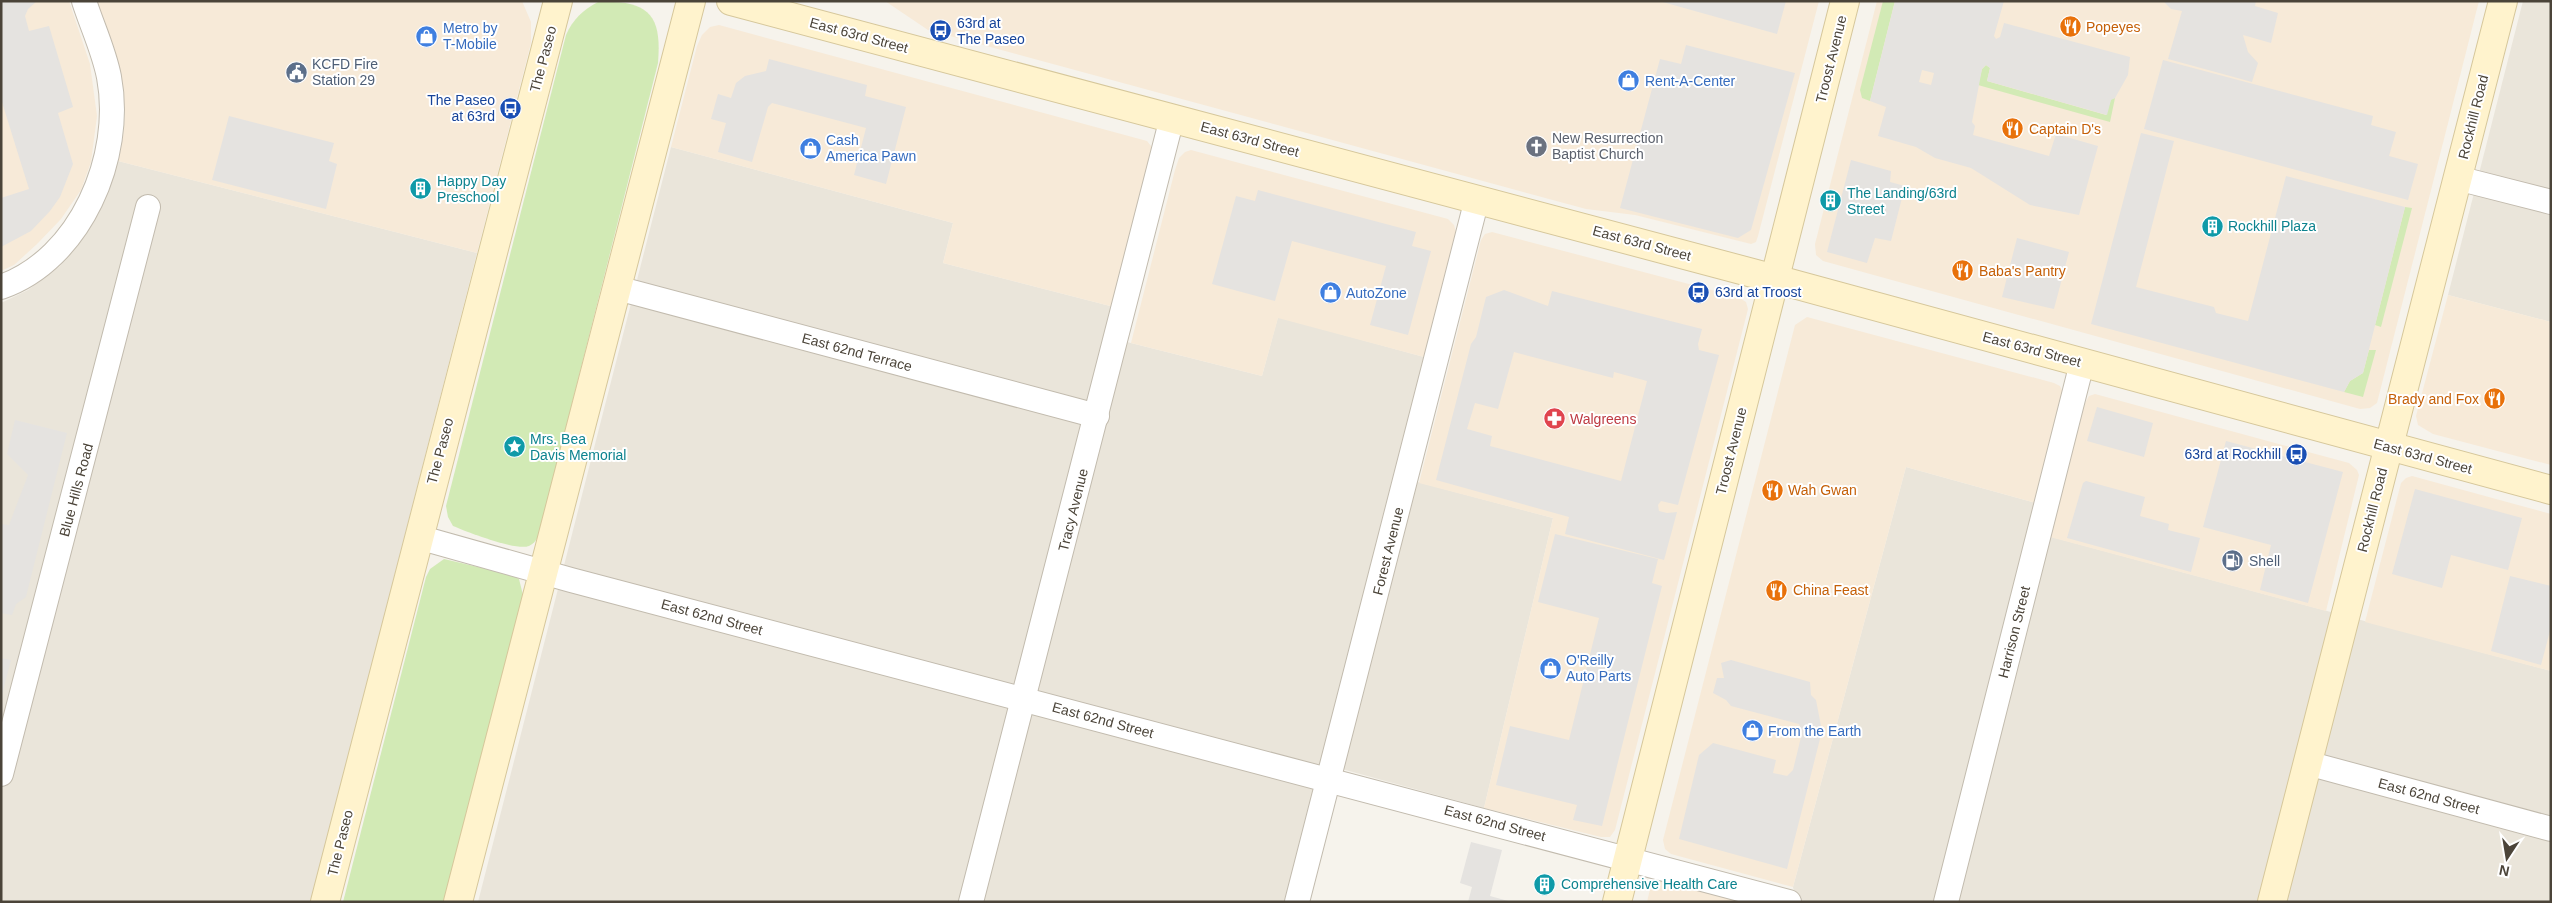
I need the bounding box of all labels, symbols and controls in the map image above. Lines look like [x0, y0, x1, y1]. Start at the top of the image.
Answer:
street label: Troost Avenue [1812, 13, 1850, 104]
street label: East 63rd Street [808, 14, 910, 56]
place label: 63rd at The Paseo [957, 15, 1025, 47]
restaurant icon: Popeyes [2058, 15, 2082, 39]
bus stop icon: 63rd at The Paseo [929, 19, 953, 43]
place label: Popeyes [2086, 19, 2140, 35]
place label: Metro by T-Mobile [443, 20, 497, 52]
shop icon: Metro by T-Mobile [415, 24, 439, 48]
street label: The Paseo [527, 24, 560, 94]
place label: KCFD Fire Station 29 [312, 56, 378, 88]
public building icon: KCFD Fire Station 29 [284, 60, 308, 84]
shop icon: Rent-A-Center [1617, 69, 1641, 93]
place label: Rent-A-Center [1645, 73, 1736, 89]
street label: Rockhill Road [2455, 73, 2491, 161]
place label: The Paseo at 63rd [427, 92, 495, 124]
bus stop icon: The Paseo at 63rd [499, 96, 523, 120]
restaurant icon: Captain D's [2001, 117, 2025, 141]
street label: East 63rd Street [1199, 118, 1301, 160]
place label: Captain D's [2029, 121, 2101, 137]
place label: New Resurrection Baptist Church [1552, 130, 1663, 162]
place label: Cash America Pawn [826, 132, 916, 164]
church icon: New Resurrection Baptist Church [1524, 134, 1548, 158]
shop icon: Cash America Pawn [798, 136, 822, 160]
place label: Happy Day Preschool [437, 173, 506, 205]
building icon: Happy Day Preschool [409, 177, 433, 201]
place label: The Landing/63rd Street [1847, 185, 1957, 217]
building icon: The Landing/63rd Street [1819, 189, 1843, 213]
building icon: Rockhill Plaza [2200, 214, 2224, 238]
place label: Rockhill Plaza [2228, 218, 2316, 234]
street label: East 63rd Street [1591, 222, 1693, 264]
restaurant icon: Baba's Pantry [1951, 259, 1975, 283]
place label: Baba's Pantry [1979, 263, 2066, 279]
bus stop icon: 63rd at Troost [1687, 280, 1711, 304]
shop icon: AutoZone [1318, 281, 1342, 305]
place label: 63rd at Troost [1715, 284, 1801, 300]
place label: AutoZone [1346, 285, 1407, 301]
street label: East 63rd Street [1981, 328, 2083, 370]
street label: East 62nd Terrace [800, 330, 914, 374]
restaurant icon: Brady and Fox [2483, 387, 2507, 411]
place label: Brady and Fox [2388, 391, 2479, 407]
street label: Troost Avenue [1712, 405, 1750, 496]
pharmacy icon: Walgreens [1542, 407, 1566, 431]
place label: Walgreens [1570, 411, 1636, 427]
street label: The Paseo [424, 416, 457, 486]
place label: Mrs. Bea Davis Memorial [530, 431, 626, 463]
place icon: Mrs. Bea Davis Memorial [502, 435, 526, 459]
street label: East 63rd Street [2372, 435, 2474, 477]
street label: Blue Hills Road [56, 442, 96, 538]
bus stop icon: 63rd at Rockhill [2285, 442, 2309, 466]
place label: 63rd at Rockhill [2185, 446, 2281, 462]
street label: Rockhill Road [2354, 466, 2390, 554]
street label: Tracy Avenue [1055, 467, 1091, 553]
restaurant icon: Wah Gwan [1760, 478, 1784, 502]
place label: Wah Gwan [1788, 482, 1857, 498]
street label: Forest Avenue [1369, 505, 1407, 597]
fuel station icon: Shell [2221, 549, 2245, 573]
place label: Shell [2249, 553, 2280, 569]
restaurant icon: China Feast [1765, 578, 1789, 602]
place label: China Feast [1793, 582, 1869, 598]
street label: Harrison Street [1995, 584, 2033, 680]
street label: East 62nd Street [660, 596, 765, 638]
place label: O'Reilly Auto Parts [1566, 652, 1631, 684]
shop icon: O'Reilly Auto Parts [1538, 656, 1562, 680]
street label: East 62nd Street [1051, 699, 1156, 741]
shop icon: From the Earth [1740, 719, 1764, 743]
place label: From the Earth [1768, 723, 1861, 739]
street label: East 62nd Street [2377, 775, 2482, 817]
street label: East 62nd Street [1443, 802, 1548, 844]
street label: The Paseo [324, 808, 356, 878]
north arrow [2482, 833, 2532, 883]
text: N [2498, 862, 2511, 880]
building icon: Comprehensive Health Care [1533, 872, 1557, 896]
place label: Comprehensive Health Care [1561, 876, 1738, 892]

